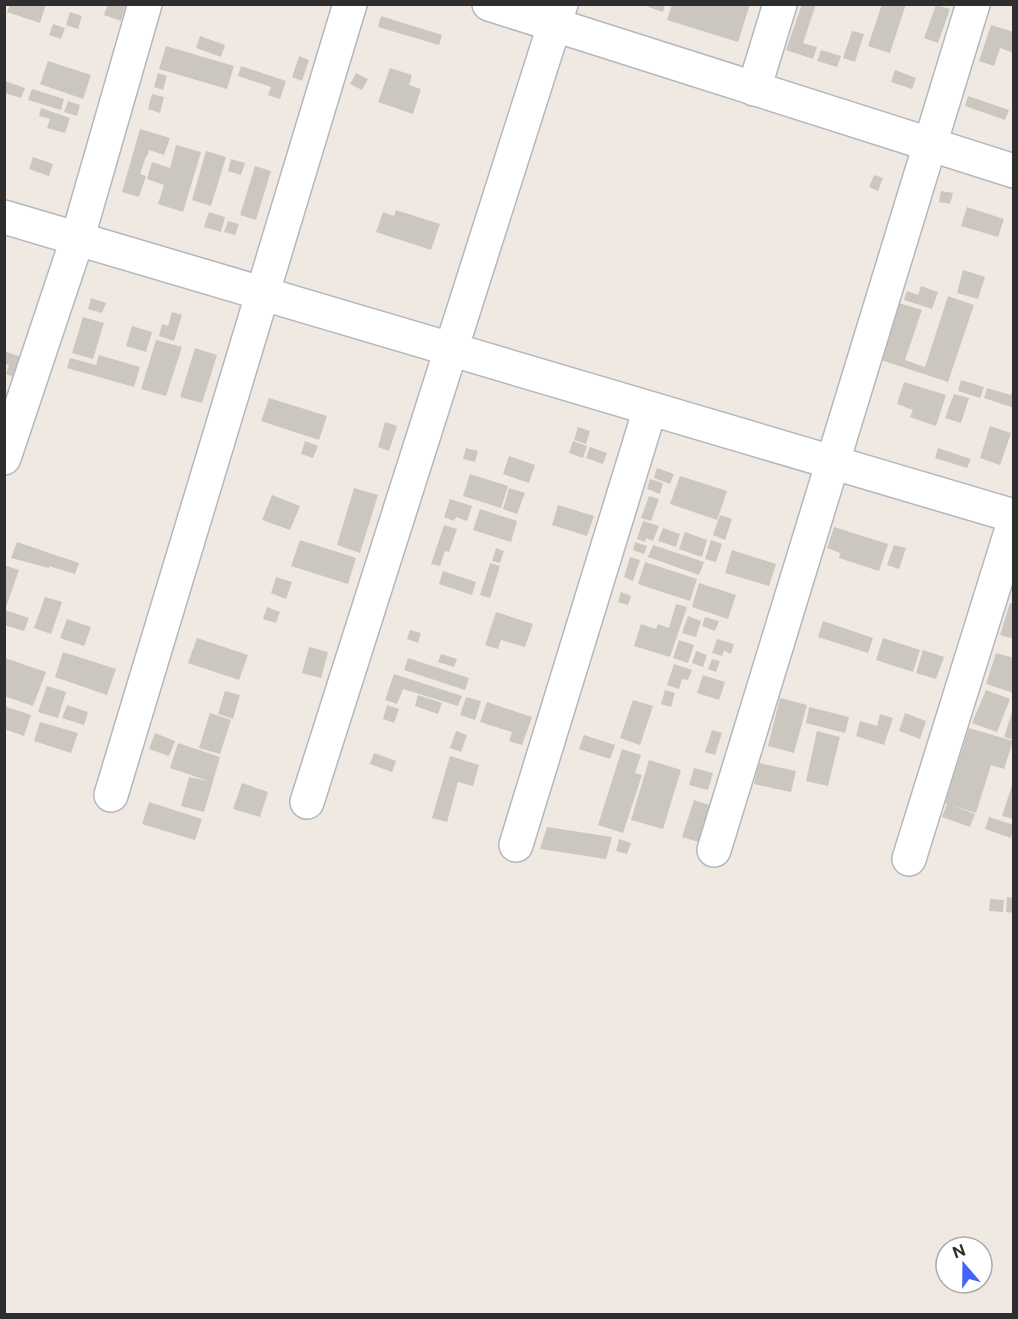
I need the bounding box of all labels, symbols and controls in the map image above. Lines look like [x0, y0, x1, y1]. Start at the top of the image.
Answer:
north arrow [934, 1235, 994, 1295]
text: N [950, 1240, 968, 1262]

